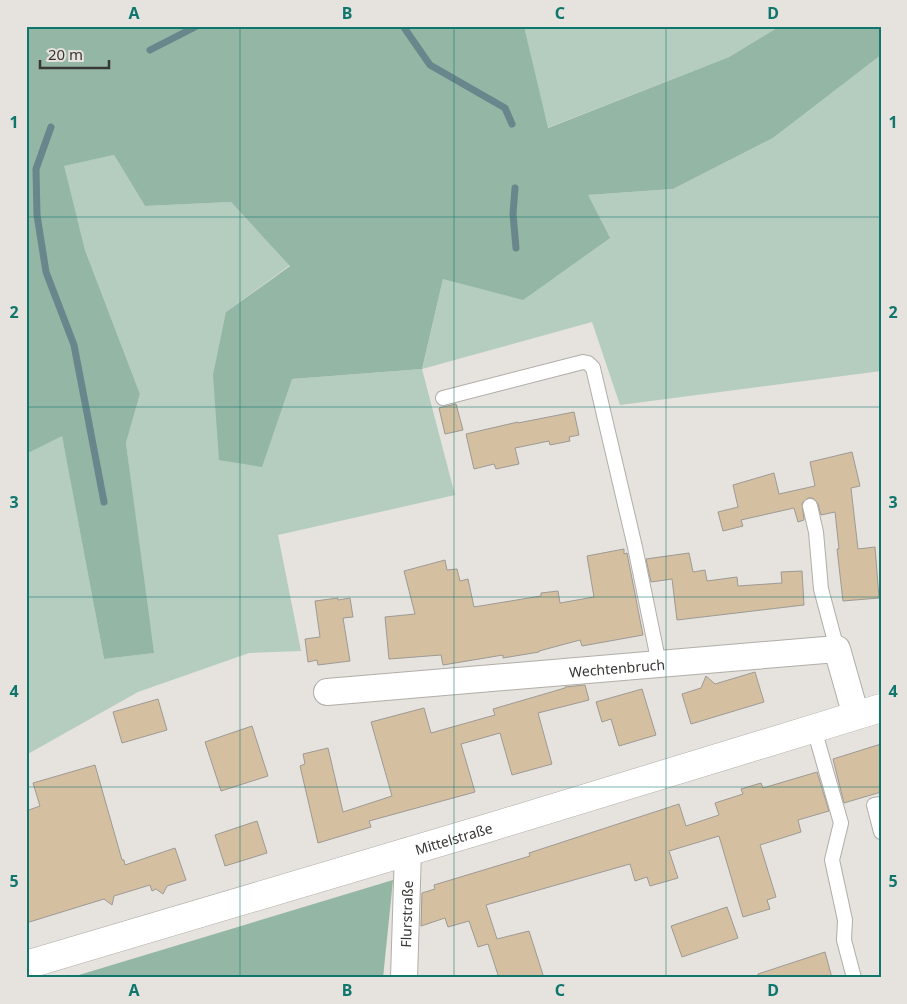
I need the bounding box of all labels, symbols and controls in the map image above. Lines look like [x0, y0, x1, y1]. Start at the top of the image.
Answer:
text: A [128, 2, 140, 24]
text: B [342, 2, 352, 24]
text: C [555, 2, 565, 24]
text: D [767, 2, 779, 24]
scale bar [40, 38, 109, 70]
text: 20 m [48, 44, 83, 64]
text: 1 [9, 111, 19, 133]
text: 1 [888, 111, 898, 133]
text: 2 [9, 301, 19, 323]
text: 2 [888, 301, 898, 323]
text: 3 [9, 491, 19, 513]
text: 3 [888, 491, 898, 513]
street label: Wechtenbruch [568, 654, 666, 681]
text: 4 [9, 680, 19, 702]
text: 4 [888, 680, 898, 702]
street label: Mittelstraße [413, 818, 495, 859]
text: 5 [9, 870, 19, 892]
text: 5 [888, 870, 898, 892]
street label: Flurstraße [395, 880, 417, 948]
text: A [128, 979, 140, 1001]
text: B [342, 979, 352, 1001]
text: C [555, 979, 565, 1001]
text: D [767, 979, 779, 1001]

